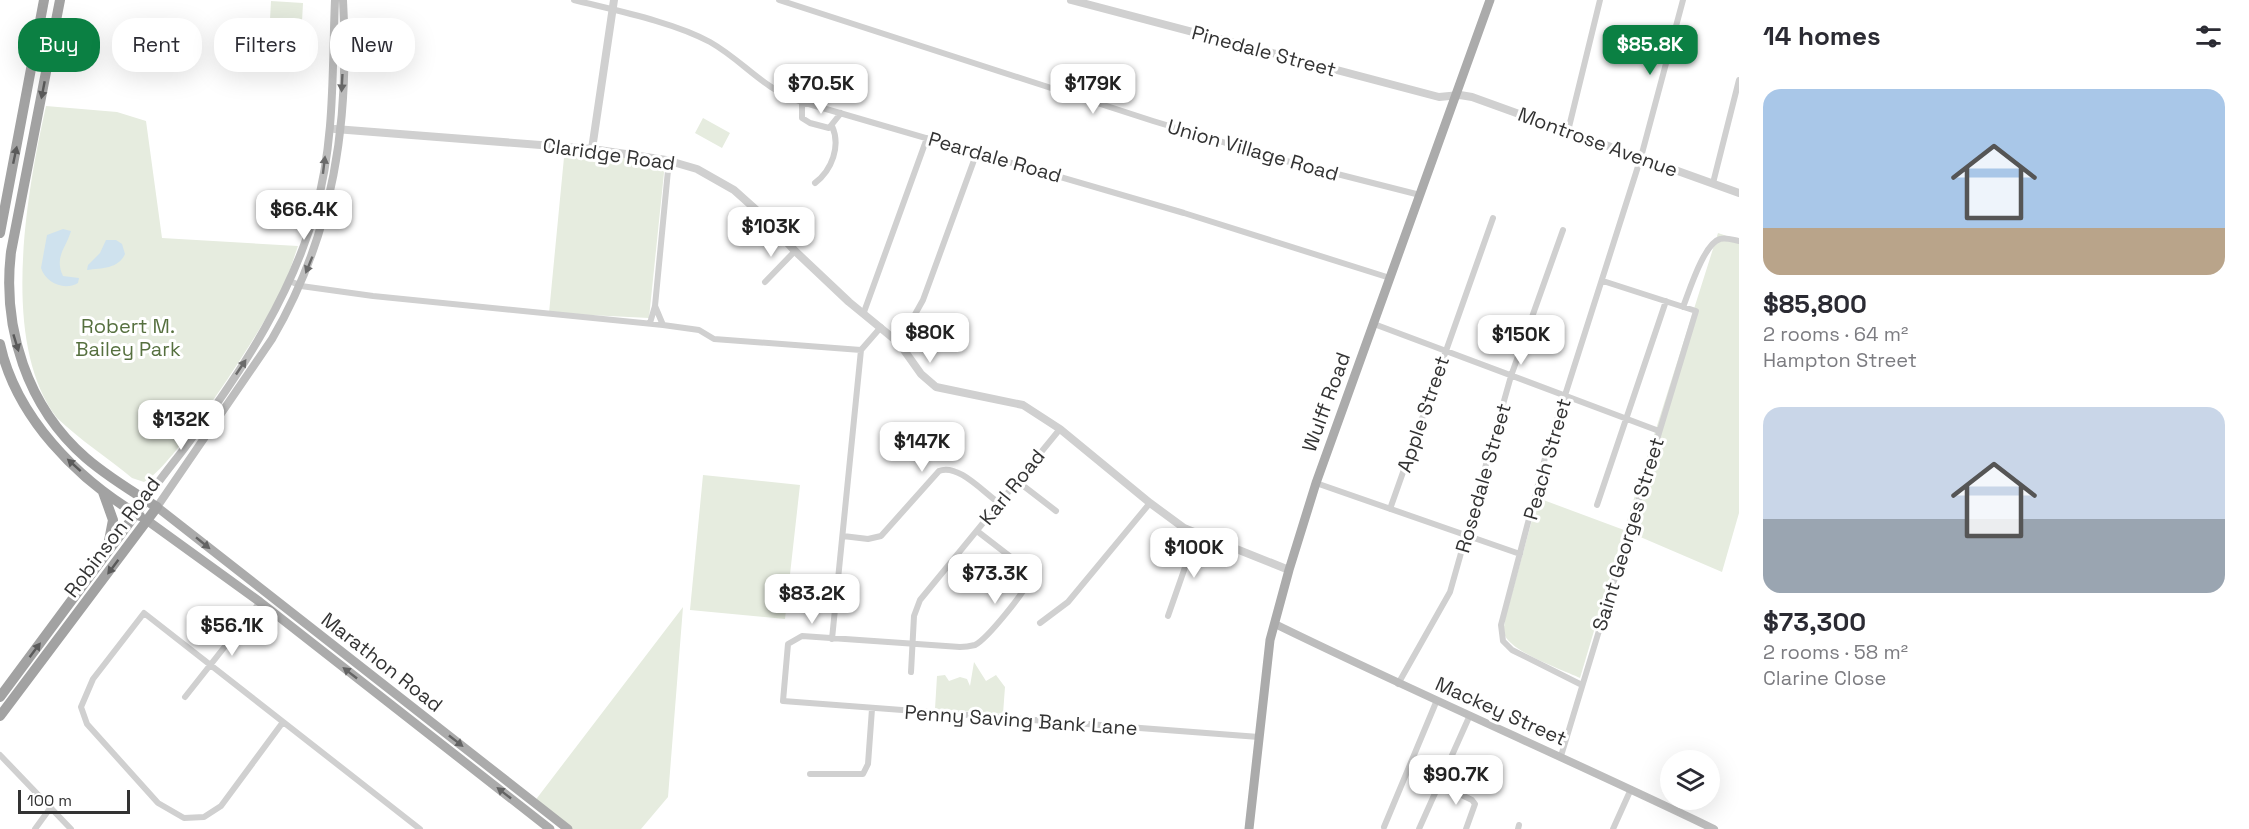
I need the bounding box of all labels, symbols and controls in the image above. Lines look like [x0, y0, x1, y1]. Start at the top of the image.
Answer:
chip: Buy [18, 18, 100, 72]
chip: Rent [112, 18, 202, 72]
chip: Filters [214, 18, 318, 72]
chip: New [330, 18, 415, 72]
street label: Pinedale Street [1189, 19, 1339, 83]
text: 14 homes [1763, 19, 1881, 53]
icon: filters [2192, 20, 2225, 53]
pin: $85.8K [1601, 25, 1699, 76]
text: $85.8K [1617, 31, 1683, 57]
pin: $70.5K [772, 64, 870, 115]
pin: $179K [1051, 64, 1135, 115]
text: $70.5K [788, 70, 854, 96]
text: $179K [1064, 70, 1122, 96]
one-way arrow [338, 74, 347, 93]
one-way arrow [38, 80, 48, 99]
street label: Montrose Avenue [1514, 101, 1682, 183]
street label: Union Village Road [1164, 113, 1342, 187]
street label: Peardale Road [925, 126, 1065, 188]
icon: home [1940, 128, 2048, 236]
street label: Claridge Road [541, 132, 677, 176]
one-way arrow [10, 146, 20, 164]
one-way arrow [320, 156, 329, 175]
pin: $66.4K [255, 190, 353, 241]
text: $66.4K [270, 196, 338, 222]
pin: $103K [729, 207, 813, 258]
text: $103K [742, 213, 800, 239]
one-way arrow [304, 256, 313, 274]
text: $85,800 [1763, 287, 1867, 321]
park label: Robert M. Bailey Park [75, 313, 181, 362]
pin: $80K [894, 313, 966, 364]
pin: $150K [1479, 315, 1563, 366]
text: $80K [905, 319, 955, 345]
text: $150K [1492, 321, 1550, 347]
text: 2 rooms · 64 m² [1763, 321, 1908, 347]
one-way arrow [12, 334, 21, 352]
text: Hampton Street [1763, 347, 1917, 373]
street label: Wulff Road [1296, 349, 1356, 455]
street label: Apple Street [1391, 352, 1455, 476]
one-way arrow [235, 359, 247, 375]
street label: Peach Street [1517, 395, 1577, 523]
pin: $132K [139, 400, 223, 451]
street label: Rosedale Street [1449, 400, 1517, 556]
text: $132K [152, 406, 210, 432]
pin: $147K [880, 422, 964, 473]
text: $147K [894, 428, 950, 454]
street label: Saint Georges Street [1586, 434, 1670, 634]
street label: Karl Road [973, 444, 1051, 530]
icon: home [1940, 446, 2048, 554]
one-way arrow [66, 458, 81, 472]
street label: Robinson Road [58, 472, 166, 602]
pin: $100K [1152, 528, 1236, 579]
text: $100K [1164, 534, 1224, 560]
one-way arrow [195, 537, 211, 550]
pin: $73.3K [946, 554, 1044, 605]
one-way arrow [107, 560, 119, 575]
text: $73.3K [962, 560, 1028, 586]
pin: $83.2K [763, 574, 861, 625]
text: $83.2K [779, 580, 845, 606]
text: $73,300 [1763, 605, 1866, 639]
pin: $56.1K [183, 606, 281, 657]
street label: Marathon Road [316, 606, 448, 718]
text: $56.1K [201, 612, 263, 638]
text: 2 rooms · 58 m² [1763, 639, 1908, 665]
one-way arrow [29, 643, 41, 659]
text: Clarine Close [1763, 665, 1886, 691]
one-way arrow [343, 667, 358, 679]
street label: Mackey Street [1431, 670, 1571, 752]
street label: Penny Saving Bank Lane [903, 699, 1139, 741]
one-way arrow [448, 735, 464, 748]
map controls [1660, 750, 1720, 810]
button: layers [1660, 750, 1720, 810]
pin: $90.7K [1407, 755, 1505, 806]
text: $90.7K [1423, 761, 1489, 787]
one-way arrow [496, 786, 512, 799]
scale bar [18, 787, 130, 814]
text: 100 m [27, 790, 72, 811]

